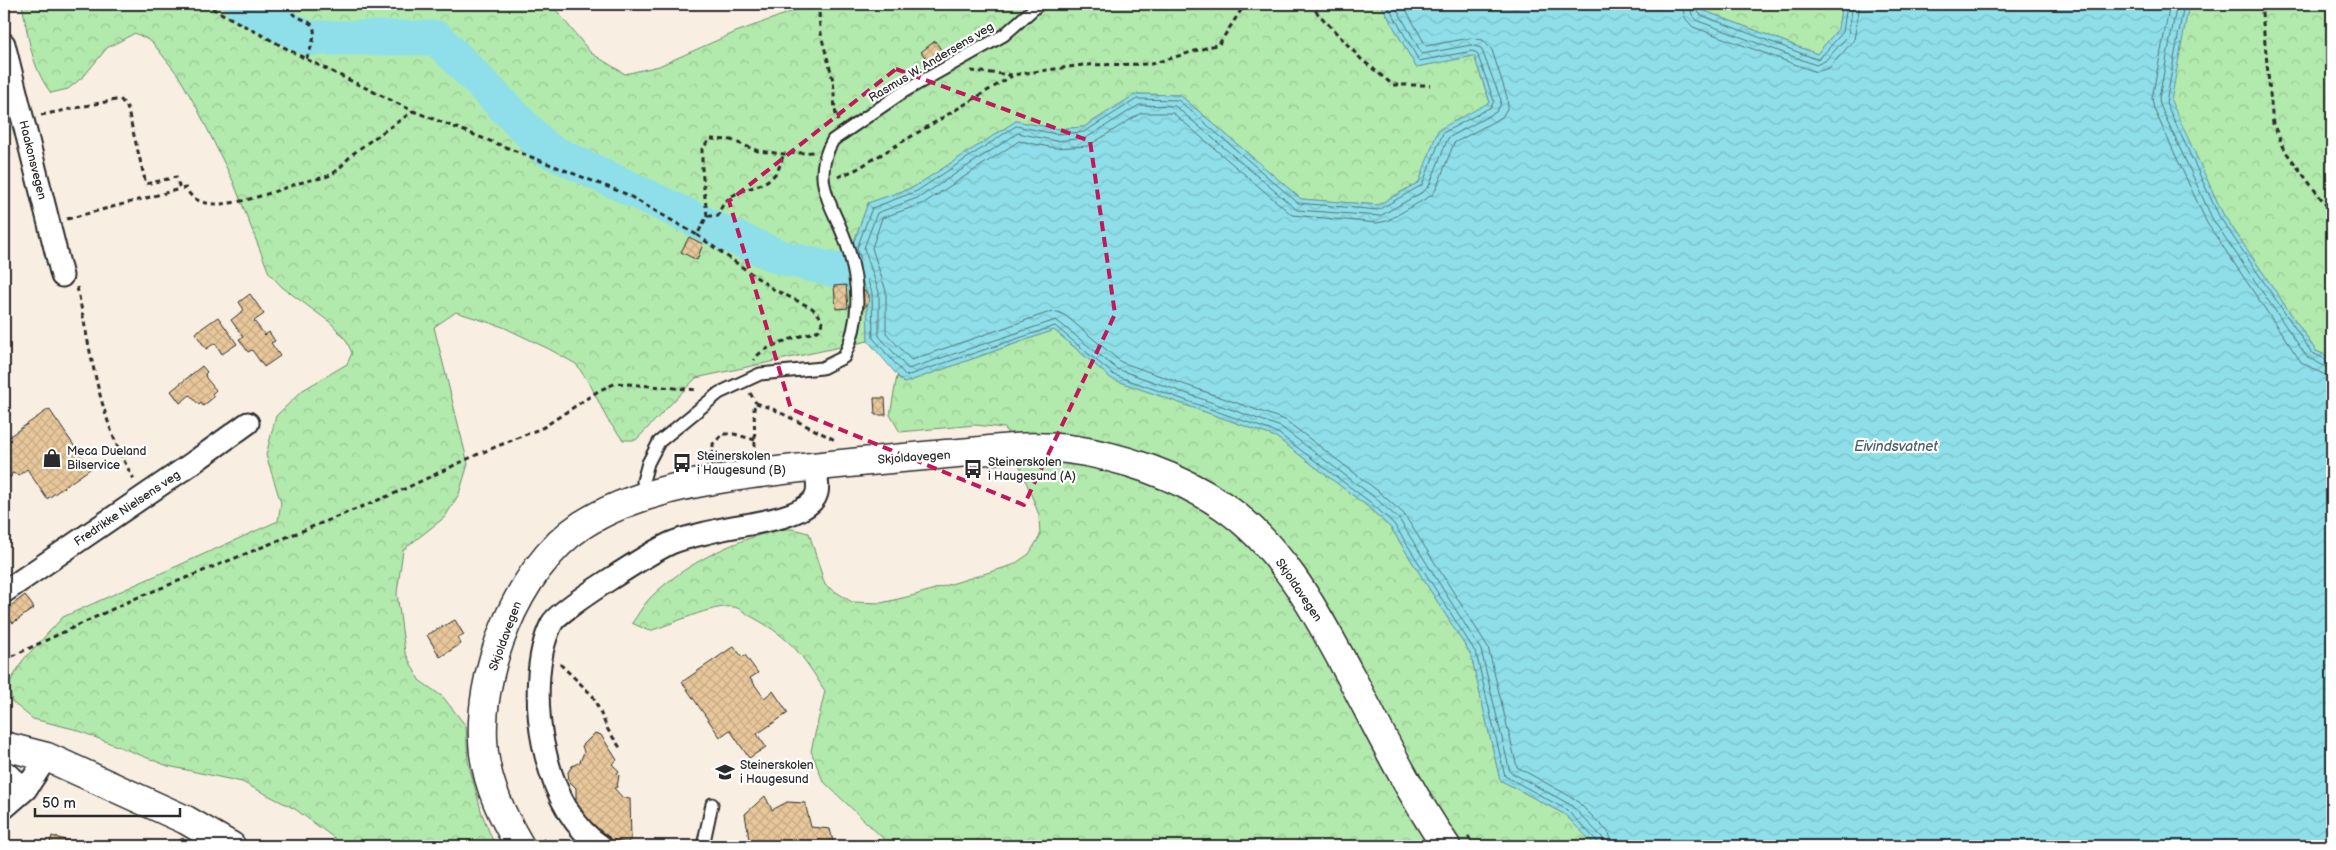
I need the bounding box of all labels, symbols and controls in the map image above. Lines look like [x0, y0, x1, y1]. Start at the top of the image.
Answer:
street label: Rasmus W. Andersens veg [866, 19, 996, 106]
street label: Haakonsvegen [15, 119, 50, 202]
water label: Eivindsvatnet [1854, 438, 1938, 455]
place label: Meca Dueland Bilservice [67, 444, 147, 473]
shop icon: Meca Dueland Bilservice [41, 447, 63, 469]
street label: Skjoldavegen [877, 447, 951, 468]
place label: Steinerskolen i Haugesund (B) [697, 449, 786, 478]
bus stop icon: Steinerskolen i Haugesund (B) [671, 452, 693, 474]
place label: Steinerskolen i Haugesund (A) [988, 455, 1076, 484]
bus stop icon: Steinerskolen i Haugesund (A) [962, 458, 984, 480]
street label: Fredrikke Nielsens veg [71, 467, 183, 549]
street label: Skjoldavegen [1272, 556, 1325, 625]
street label: Skjoldavegen [486, 599, 525, 673]
place label: Steinerskolen i Haugesund [740, 758, 814, 787]
school or university icon: Steinerskolen i Haugesund [714, 761, 736, 783]
scale bar [35, 785, 180, 817]
text: 50 m [42, 794, 76, 813]

